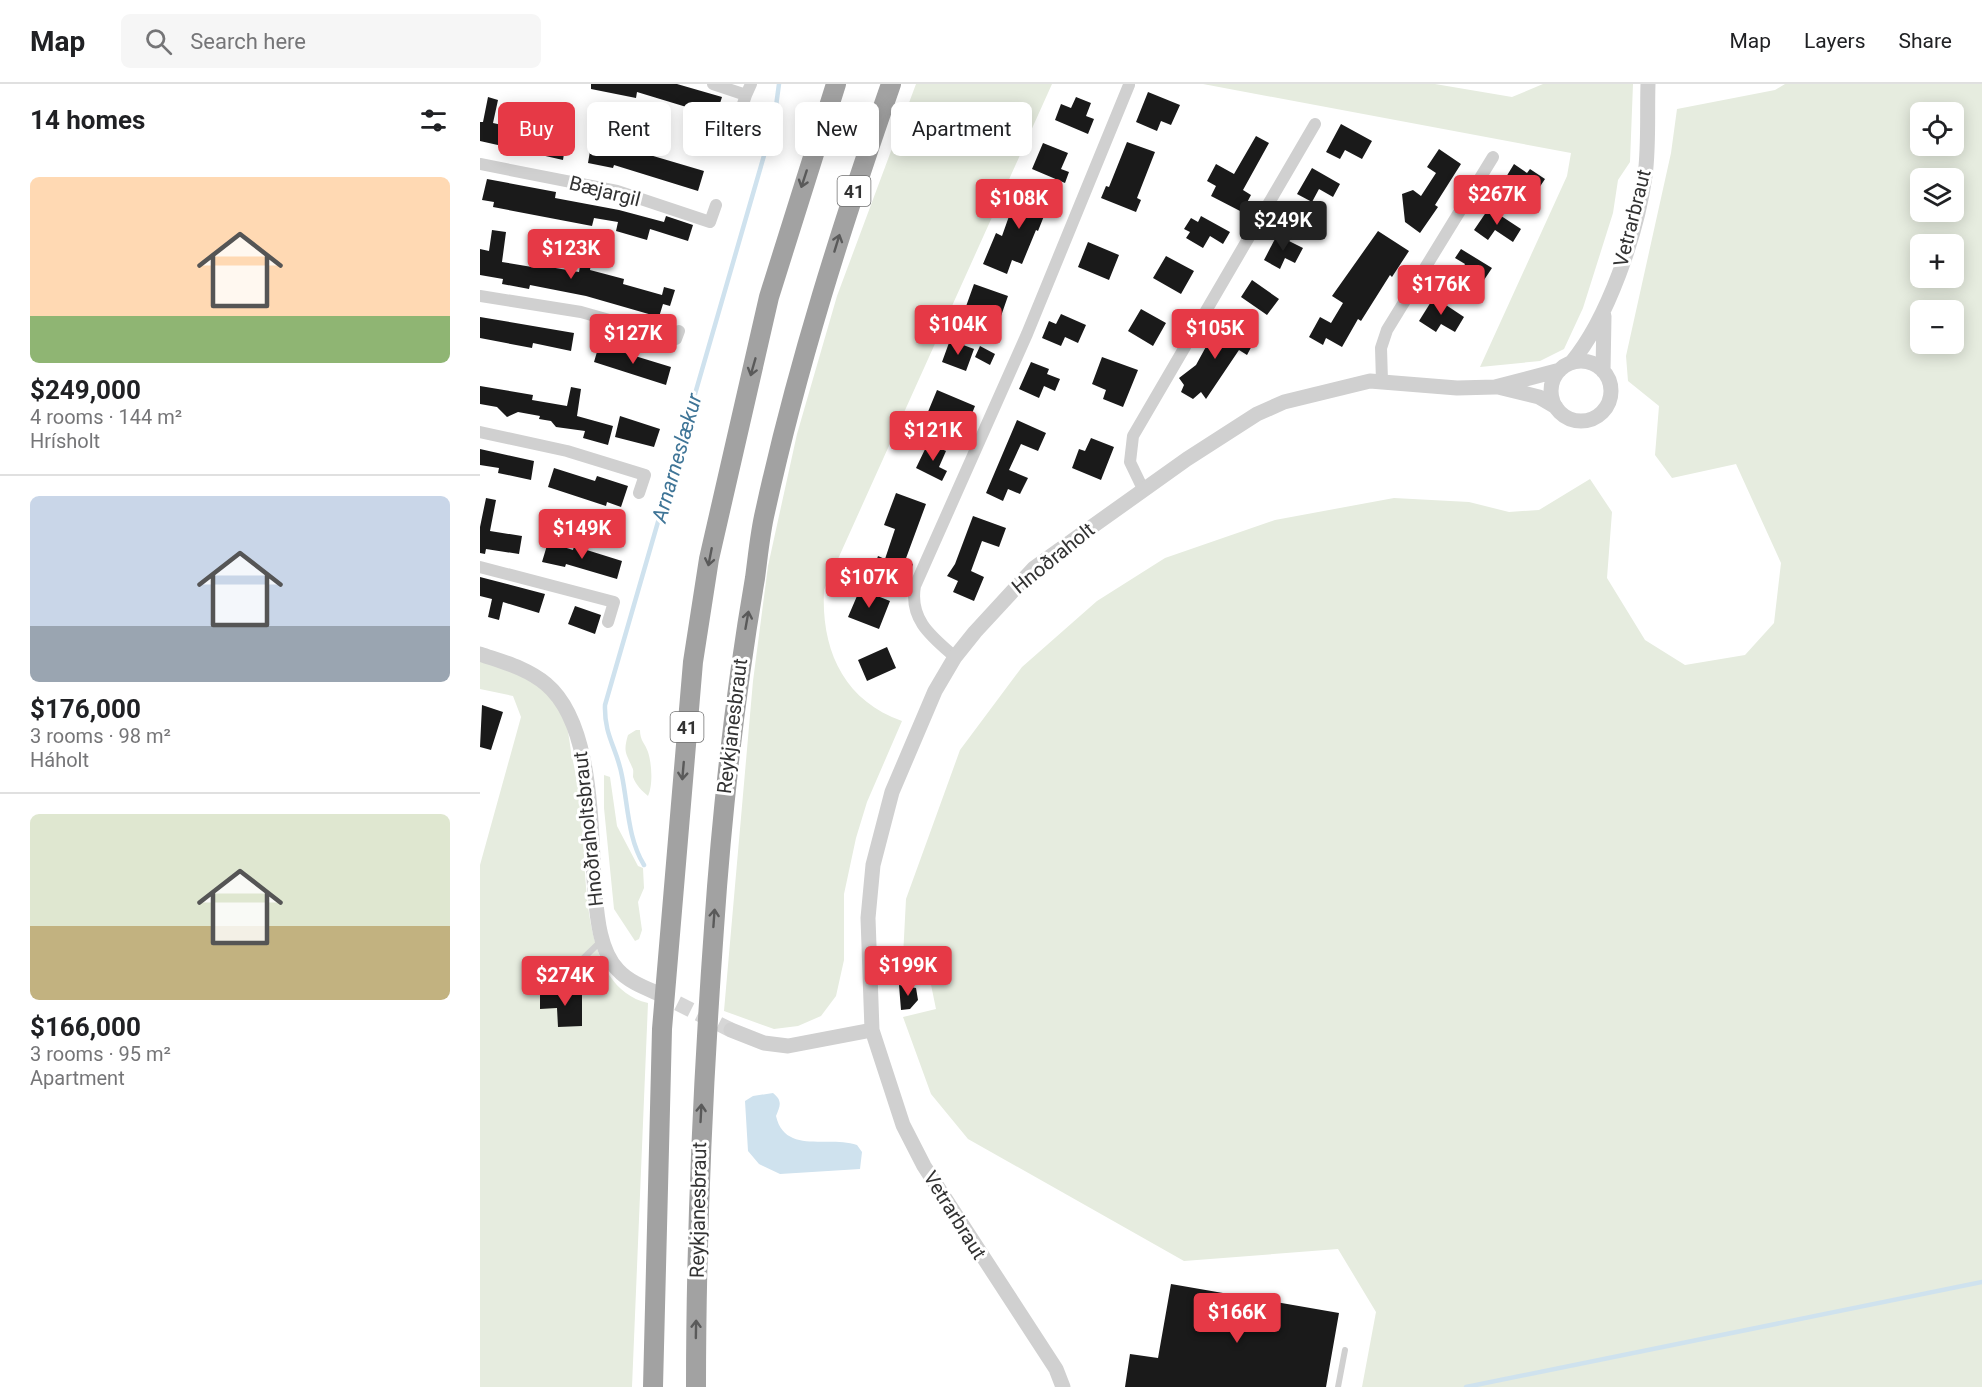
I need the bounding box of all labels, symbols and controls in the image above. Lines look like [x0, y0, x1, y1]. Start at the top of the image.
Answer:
search box [121, 14, 541, 68]
text: Map [30, 25, 85, 58]
icon: search [142, 25, 175, 58]
text: Search here [190, 29, 306, 54]
text: Map [1729, 29, 1771, 53]
text: Layers [1804, 29, 1865, 53]
text: Share [1898, 29, 1952, 53]
chip: Buy [498, 102, 575, 156]
chip: Rent [587, 102, 671, 156]
chip: Filters [683, 102, 783, 156]
chip: New [795, 102, 879, 156]
chip: Apartment [891, 102, 1032, 156]
map controls [1910, 102, 1964, 354]
button: locate [1910, 102, 1964, 156]
icon: filters [417, 104, 450, 137]
text: 14 homes [30, 105, 145, 135]
street label: Vetrarbraut [1608, 167, 1656, 269]
button: layers [1910, 168, 1964, 222]
one-way arrow [798, 169, 809, 188]
street label: Bæjargil [567, 171, 643, 211]
pin: $267K [1455, 175, 1539, 226]
road number: 41 [838, 176, 871, 206]
pin: $108K [977, 179, 1061, 230]
text: $267K [1468, 182, 1526, 206]
text: $108K [990, 186, 1048, 210]
pin: $249K [1241, 201, 1325, 252]
text: $249K [1254, 208, 1312, 232]
icon: home [186, 216, 294, 324]
pin: $123K [529, 229, 613, 280]
one-way arrow [832, 233, 843, 252]
button: + [1910, 234, 1964, 288]
text: $123K [542, 236, 600, 260]
pin: $176K [1399, 265, 1483, 316]
text: $176K [1412, 272, 1470, 296]
button: − [1910, 300, 1964, 354]
pin: $104K [916, 305, 1000, 356]
pin: $105K [1173, 309, 1257, 360]
text: $104K [929, 312, 987, 336]
pin: $127K [591, 314, 675, 365]
text: $105K [1186, 316, 1244, 340]
text: $127K [604, 321, 662, 345]
one-way arrow [746, 357, 758, 376]
text: $249,000 [30, 375, 141, 405]
water label: Arnarneslækur [647, 390, 707, 526]
text: 4 rooms · 144 m² [30, 405, 182, 429]
pin: $121K [891, 411, 975, 462]
text: $121K [904, 418, 962, 442]
text: Hrísholt [30, 429, 100, 453]
pin: $149K [540, 509, 624, 560]
text: $149K [553, 516, 611, 540]
street label: Hnoðraholt [1007, 517, 1099, 599]
icon: home [186, 535, 294, 643]
one-way arrow [704, 547, 715, 567]
pin: $107K [827, 558, 911, 609]
text: $107K [840, 565, 898, 589]
one-way arrow [742, 611, 753, 630]
street label: Reykjanesbraut [712, 657, 752, 795]
text: $176,000 [30, 694, 141, 724]
road number: 41 [670, 712, 704, 742]
text: 3 rooms · 98 m² [30, 724, 171, 748]
text: Háholt [30, 748, 89, 772]
street label: Hnoðraholtsbraut [568, 750, 608, 908]
one-way arrow [677, 761, 688, 781]
icon: home [186, 853, 294, 961]
one-way arrow [709, 909, 720, 928]
pin: $199K [866, 946, 950, 997]
text: $199K [879, 953, 937, 977]
pin: $274K [523, 956, 607, 1007]
text: $274K [536, 963, 594, 987]
text: $166,000 [30, 1012, 141, 1042]
text: 3 rooms · 95 m² [30, 1042, 171, 1066]
text: Apartment [30, 1066, 125, 1090]
one-way arrow [696, 1103, 707, 1123]
street label: Reykjanesbraut [685, 1142, 711, 1278]
street label: Vetrarbraut [918, 1166, 992, 1264]
pin: $166K [1195, 1293, 1279, 1344]
text: $166K [1208, 1300, 1266, 1324]
one-way arrow [690, 1319, 702, 1339]

